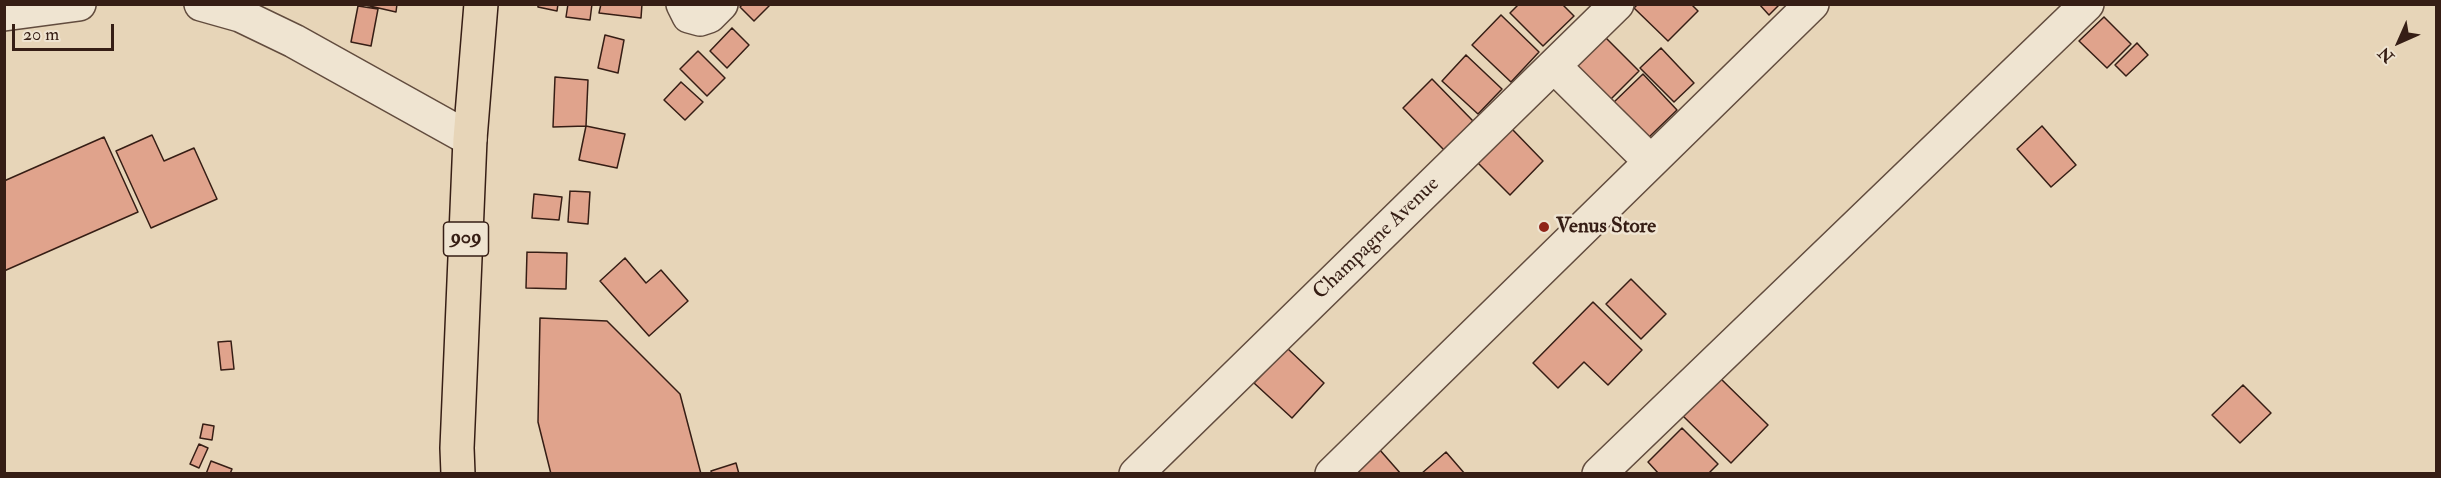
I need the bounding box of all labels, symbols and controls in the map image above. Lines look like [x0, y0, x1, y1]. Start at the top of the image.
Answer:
scale bar [15, 12, 117, 50]
north arrow [2369, 12, 2429, 72]
text: 20 m [23, 23, 59, 46]
text: N [2374, 43, 2398, 67]
street label: Champagne Avenue [1309, 172, 1445, 306]
place label: Venus Store [1556, 214, 1656, 240]
marker: Venus Store [1537, 220, 1551, 234]
road number: 909 [444, 222, 488, 256]

